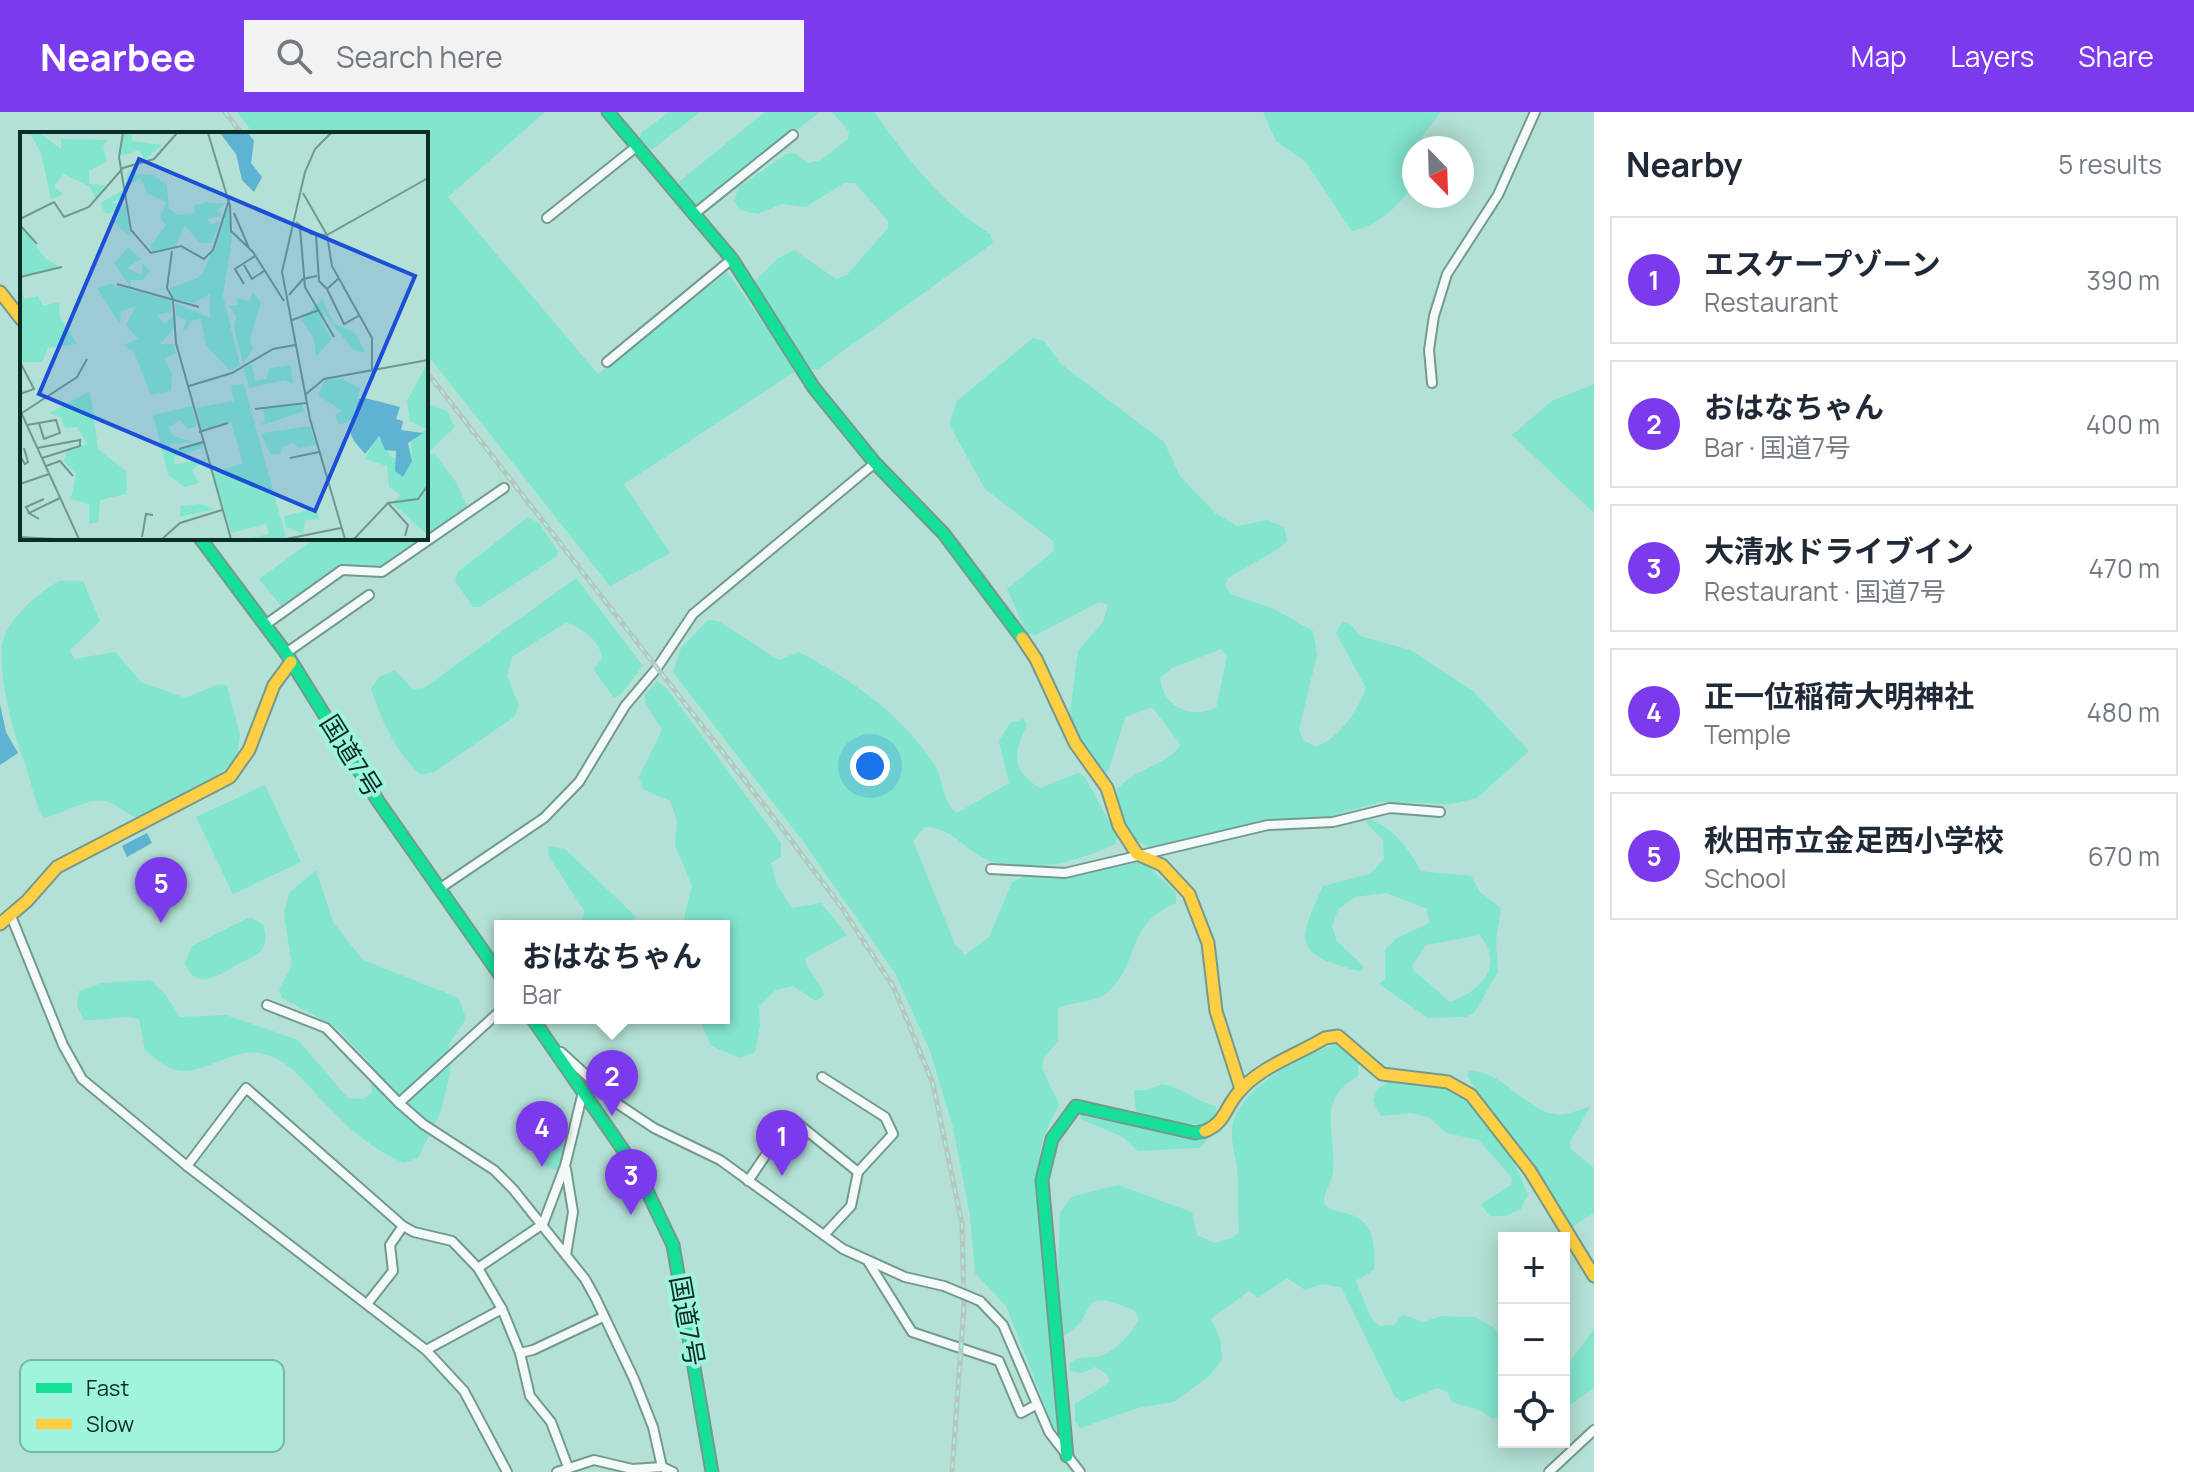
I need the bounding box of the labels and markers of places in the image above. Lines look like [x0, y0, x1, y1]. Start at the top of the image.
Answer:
pin: 5 [135, 857, 187, 923]
pin: 2 [586, 1050, 638, 1116]
pin: 4 [516, 1101, 568, 1167]
pin: 1 [756, 1110, 808, 1176]
pin: 3 [605, 1149, 657, 1215]

